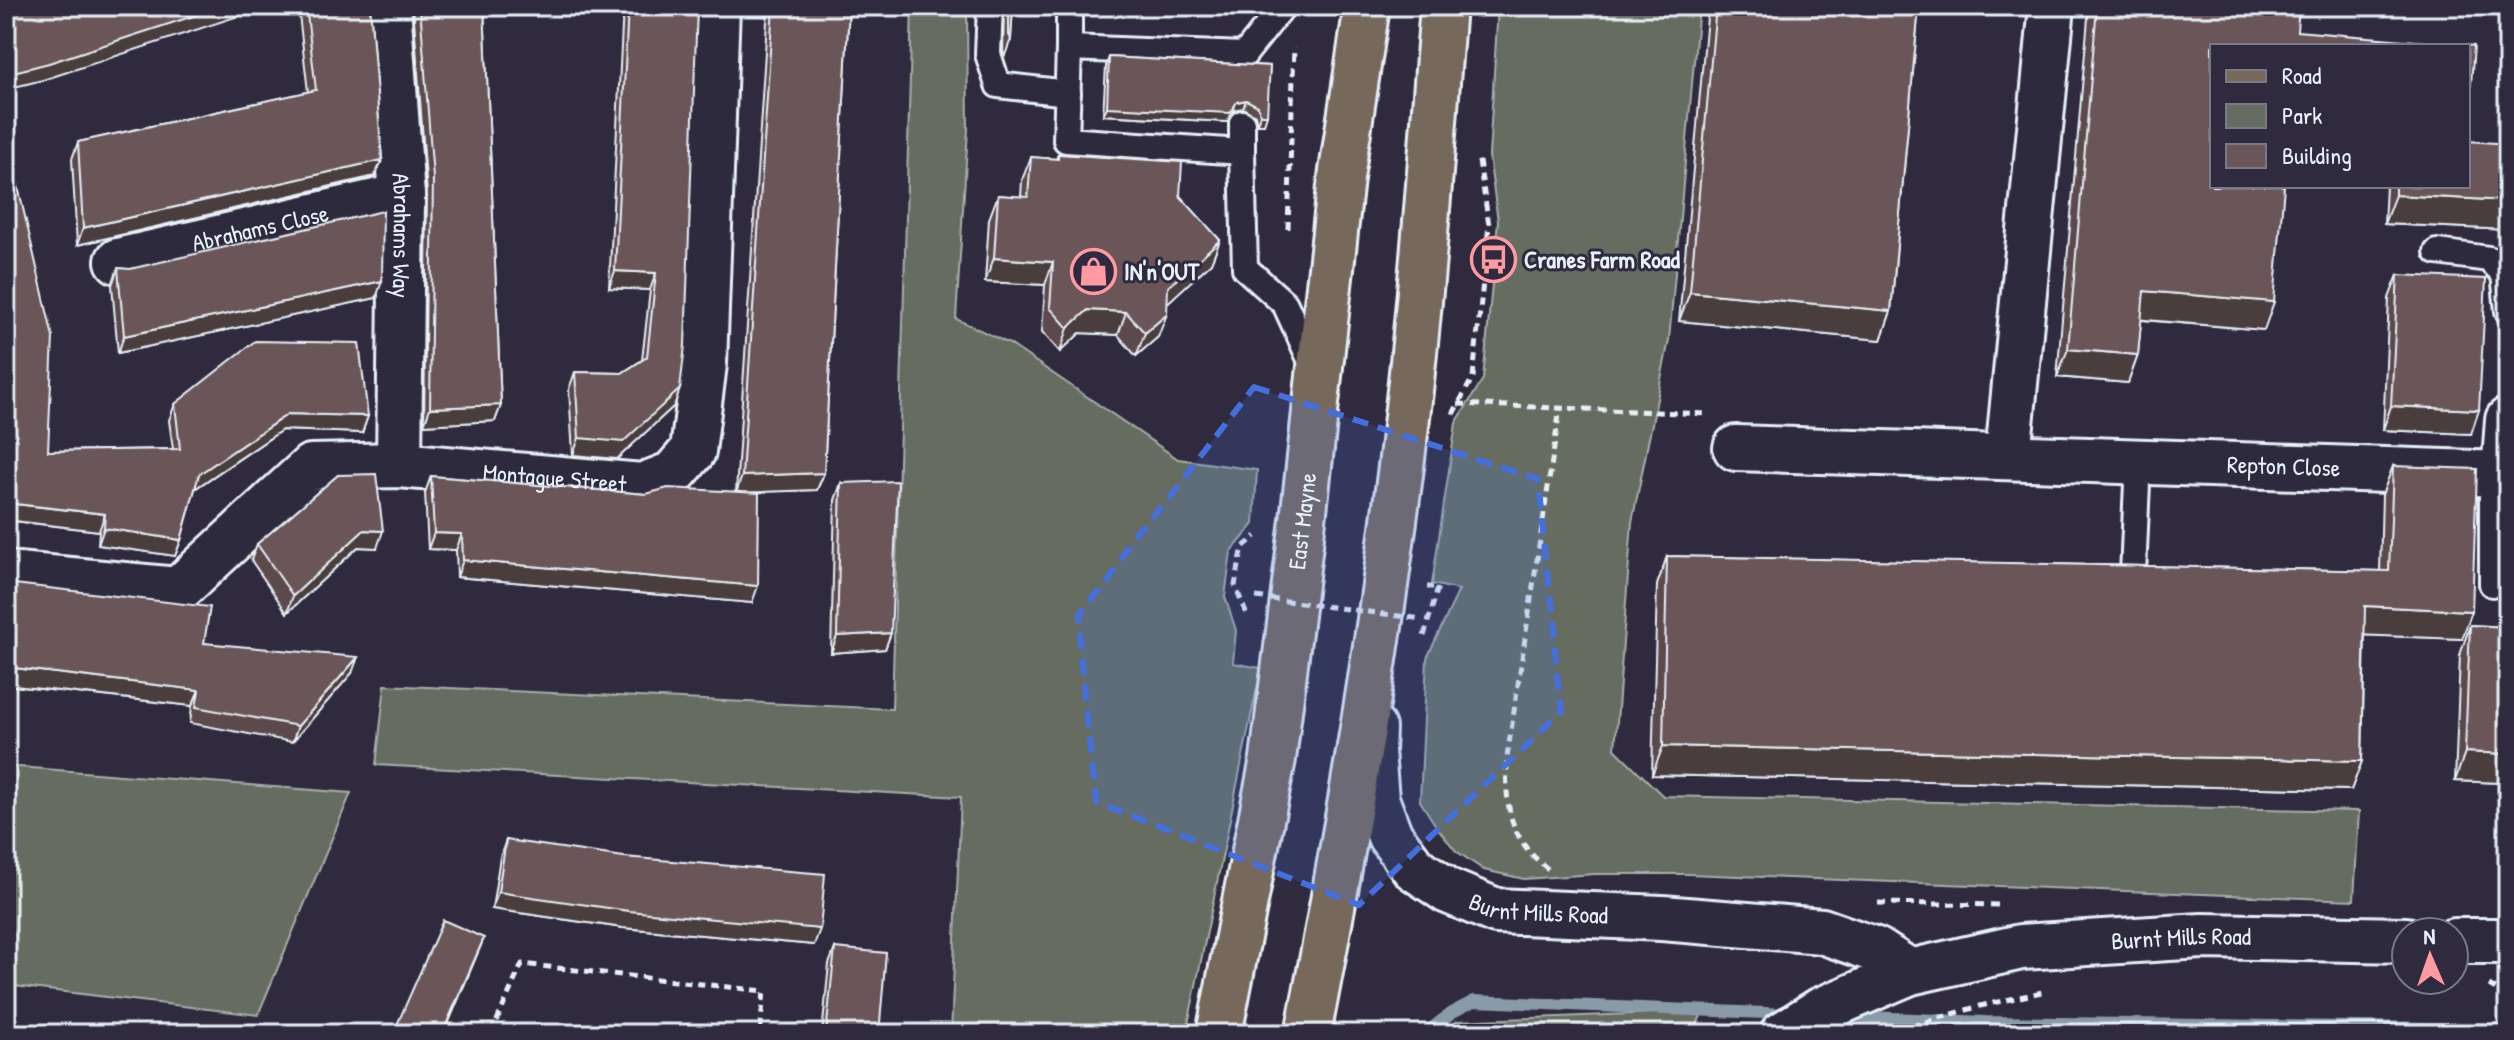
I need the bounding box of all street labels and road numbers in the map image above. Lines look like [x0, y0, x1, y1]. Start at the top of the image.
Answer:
street label: Abrahams Way [385, 172, 419, 298]
street label: Abrahams Close [189, 196, 332, 259]
street label: Repton Close [2227, 448, 2341, 483]
street label: Montague Street [482, 455, 628, 500]
street label: East Mayne [1280, 470, 1323, 571]
street label: Burnt Mills Road [1465, 885, 1609, 931]
street label: Burnt Mills Road [2110, 919, 2251, 956]

